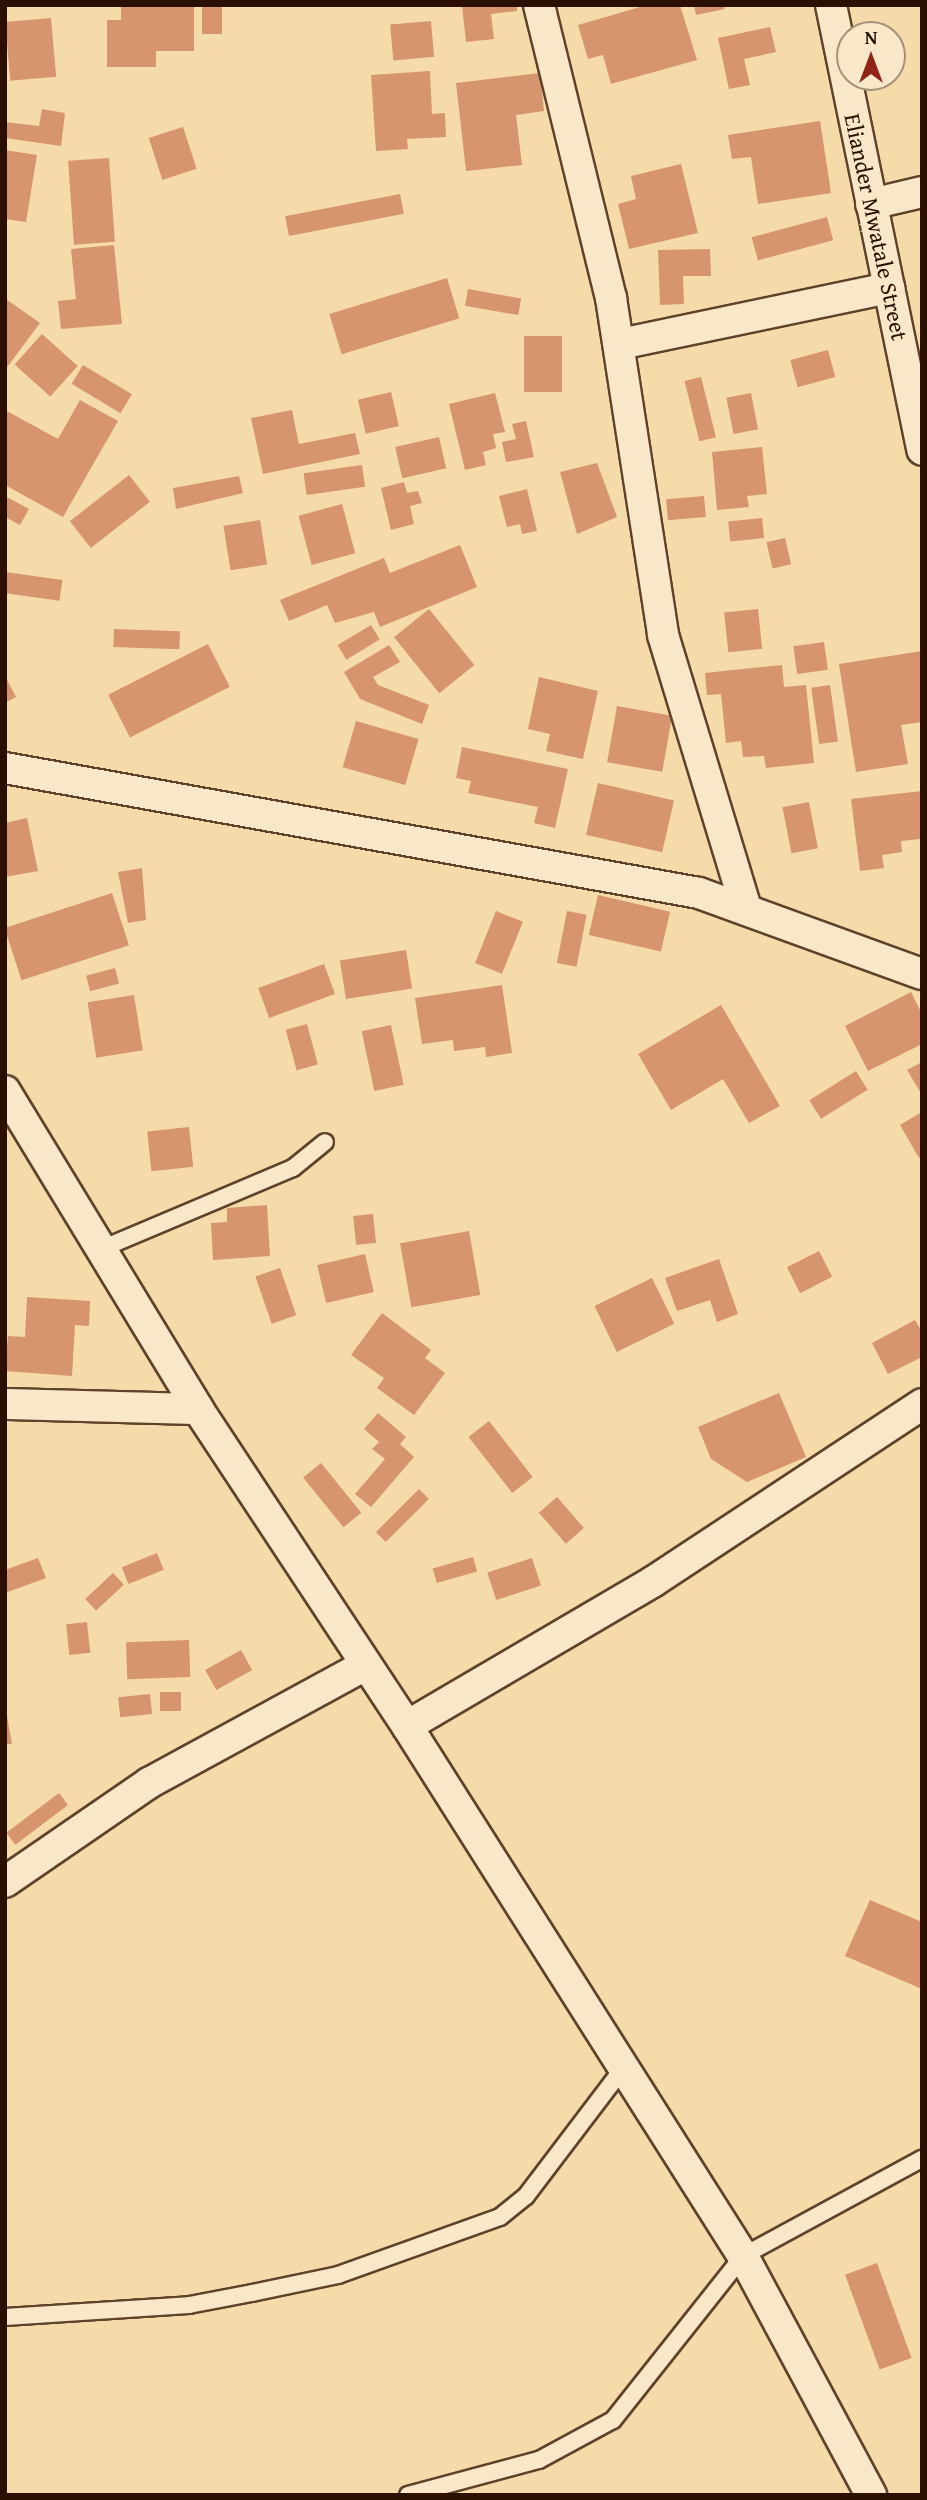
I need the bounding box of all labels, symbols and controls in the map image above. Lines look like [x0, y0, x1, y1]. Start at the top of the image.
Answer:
north arrow [836, 21, 906, 91]
text: N [865, 23, 877, 51]
street label: Eliander Mwatale Street [838, 111, 914, 343]

